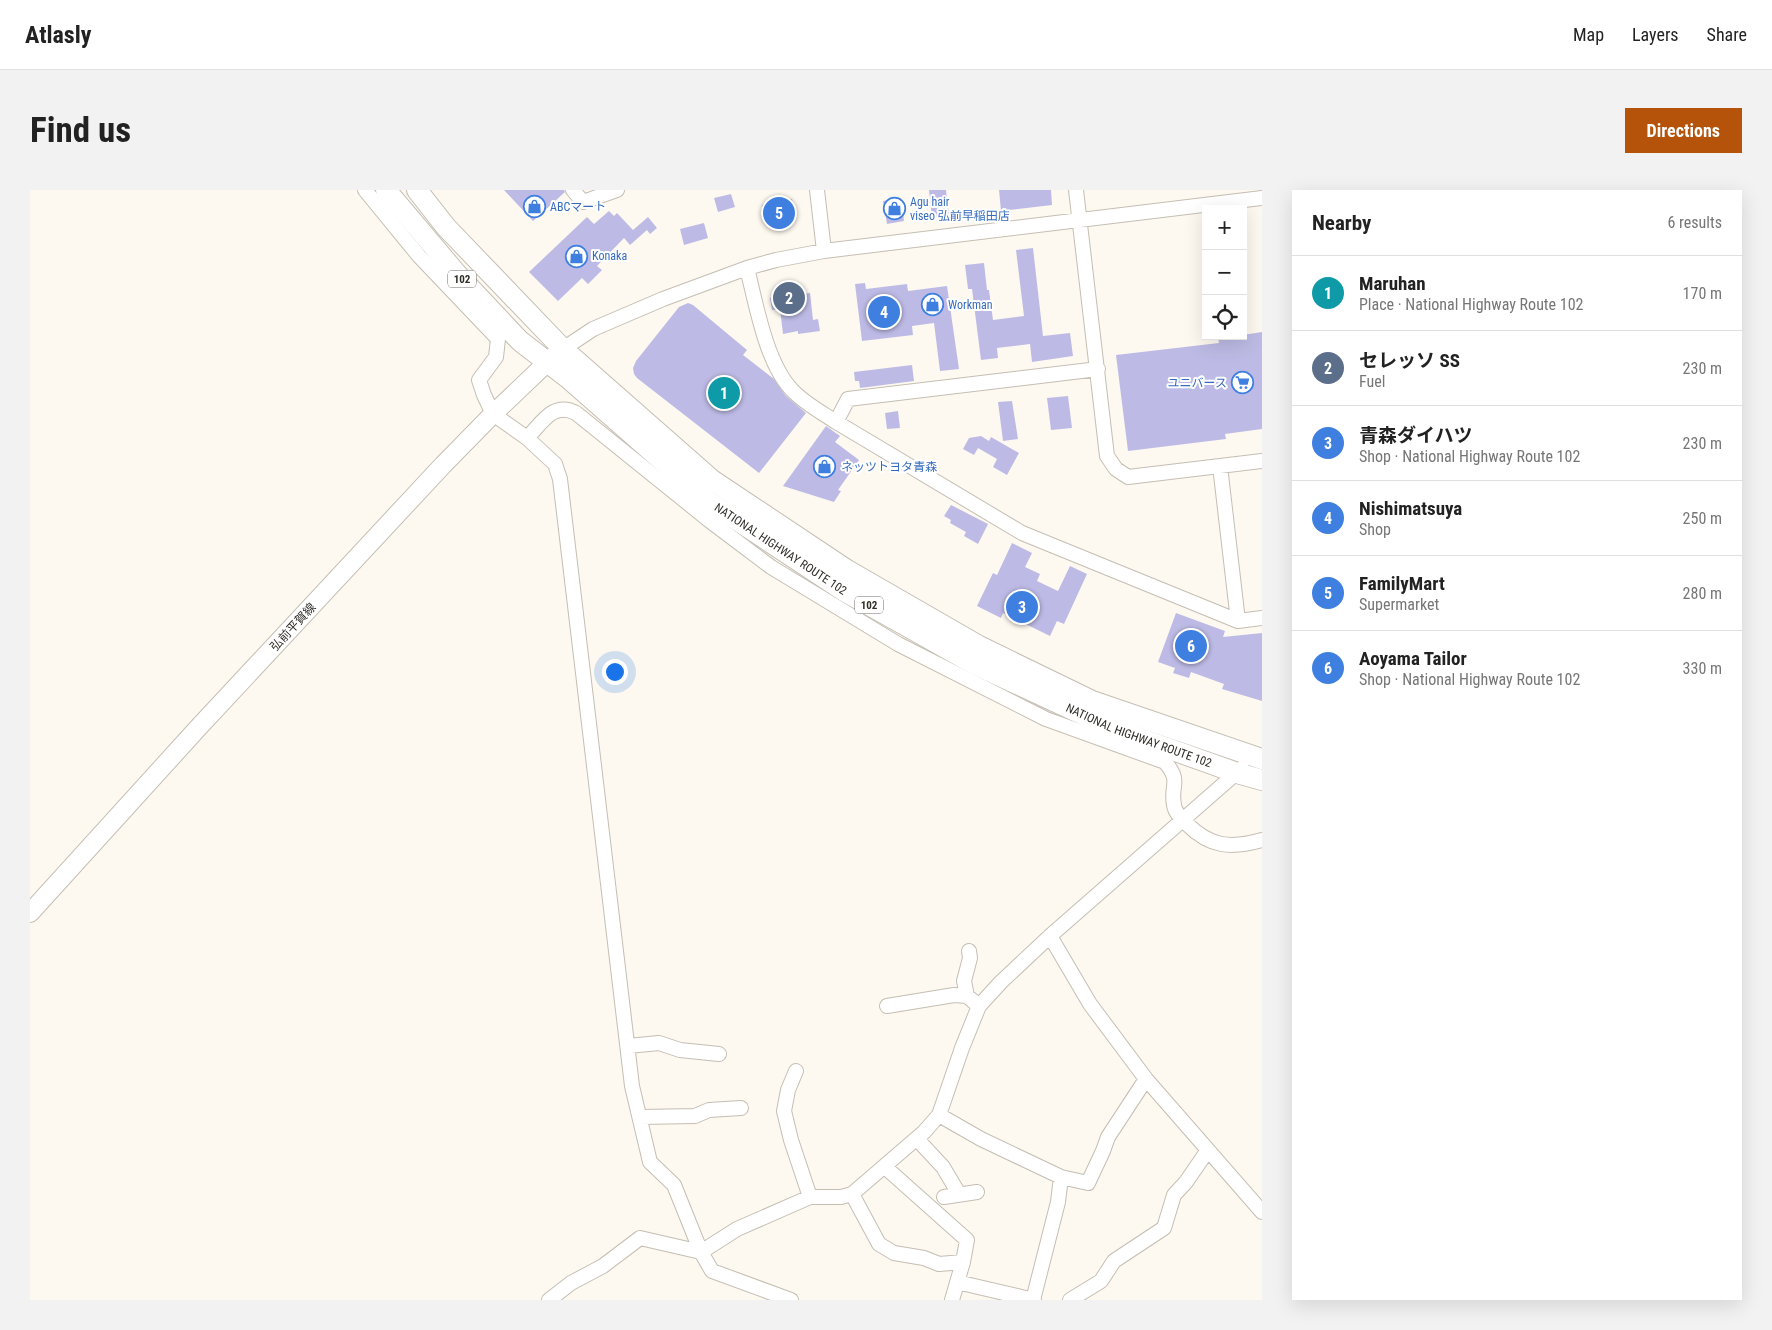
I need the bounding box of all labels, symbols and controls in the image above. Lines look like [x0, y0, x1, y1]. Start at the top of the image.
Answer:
text: Atlasly [25, 21, 91, 49]
text: Map [1573, 24, 1604, 45]
text: Layers [1632, 24, 1679, 45]
text: Share [1707, 24, 1747, 45]
button: Directions [1625, 108, 1742, 153]
text: Find us [30, 110, 131, 151]
pin: 5 [763, 194, 795, 232]
shop icon: ABCマート [522, 195, 546, 219]
place label: Agu hair viseo 弘前早稲田店 [910, 195, 1010, 223]
shop icon: Agu hair viseo 弘前早稲田店 [882, 197, 906, 221]
place label: ABCマート [550, 200, 606, 214]
map controls [1202, 205, 1247, 340]
button: + [1202, 205, 1247, 250]
text: Nearby [1312, 211, 1371, 235]
text: 6 results [1667, 213, 1722, 232]
shop icon: Konaka [564, 244, 588, 268]
place label: Konaka [592, 249, 627, 263]
button: − [1202, 250, 1247, 295]
road number: 102 [448, 270, 476, 288]
text: Maruhan [1359, 272, 1426, 295]
pin: 2 [773, 279, 805, 317]
text: 1 [1324, 284, 1332, 303]
text: 170 m [1683, 284, 1722, 303]
pin: 4 [868, 293, 900, 331]
shop icon: Workman [920, 293, 944, 317]
button: locate [1202, 295, 1247, 340]
text: Place · National Highway Route 102 [1359, 295, 1583, 314]
place label: Workman [948, 298, 993, 312]
text: セレッソ SS [1359, 349, 1460, 372]
text: 2 [1324, 359, 1332, 378]
text: 230 m [1683, 359, 1722, 378]
supermarket icon: ユニバース [1231, 371, 1255, 395]
text: Fuel [1359, 372, 1385, 391]
pin: 1 [708, 374, 740, 412]
place label: ユニバース [1168, 376, 1227, 390]
text: 青森ダイハツ [1359, 424, 1473, 447]
text: 3 [1324, 434, 1332, 453]
text: 230 m [1683, 434, 1722, 453]
text: Shop · National Highway Route 102 [1359, 447, 1580, 466]
shop icon: ネッツトヨタ青森 [813, 455, 837, 479]
place label: ネッツトヨタ青森 [841, 460, 937, 474]
text: Nishimatsuya [1359, 497, 1462, 520]
street label: NATIONAL HIGHWAY ROUTE 102 [712, 500, 849, 598]
text: 4 [1324, 509, 1332, 528]
text: 250 m [1683, 509, 1722, 528]
text: Shop [1359, 520, 1391, 539]
text: FamilyMart [1359, 572, 1445, 595]
text: 5 [1324, 584, 1332, 603]
text: 280 m [1683, 584, 1722, 603]
pin: 3 [1006, 588, 1038, 626]
text: Supermarket [1359, 595, 1439, 614]
road number: 102 [855, 596, 883, 614]
street label: 弘前平賀線 [267, 600, 319, 654]
pin: 6 [1175, 627, 1207, 665]
text: Aoyama Tailor [1359, 647, 1467, 670]
your location [602, 659, 628, 685]
text: 6 [1324, 659, 1332, 678]
text: 330 m [1683, 659, 1722, 678]
text: Shop · National Highway Route 102 [1359, 670, 1580, 689]
street label: NATIONAL HIGHWAY ROUTE 102 [1064, 701, 1214, 770]

